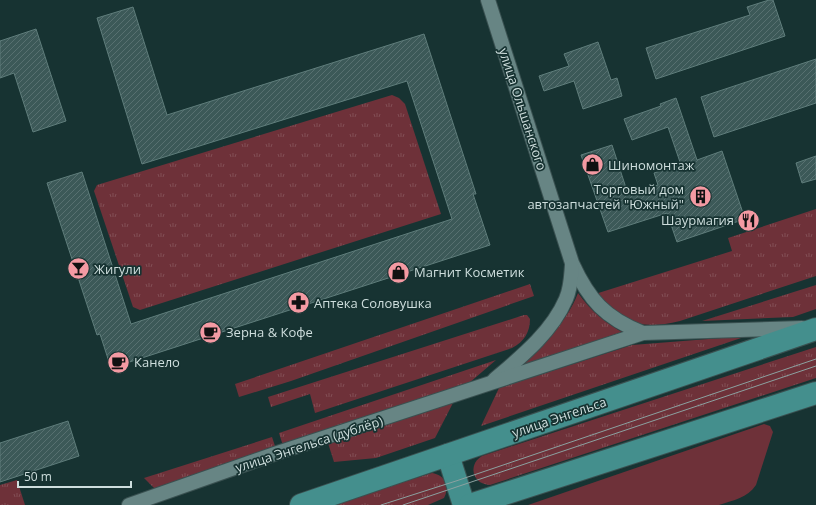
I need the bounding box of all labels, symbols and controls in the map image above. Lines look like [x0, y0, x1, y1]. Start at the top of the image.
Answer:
street label: улица Ольшанского [495, 46, 551, 173]
shop icon: Шиномонтаж [579, 152, 605, 178]
place label: Шиномонтаж [608, 156, 695, 174]
place label: Торговый дом автозапчастей "Южный" [527, 180, 684, 213]
building icon: Торговый дом автозапчастей "Южный" [687, 183, 713, 209]
restaurant icon: Шаурмагия [736, 207, 762, 233]
place label: Шаурмагия [661, 211, 734, 229]
bar icon: Жигули [65, 256, 91, 282]
shop icon: Магнит Косметик [385, 259, 411, 285]
place label: Жигули [94, 260, 141, 278]
place label: Магнит Косметик [414, 263, 525, 281]
pharmacy icon: Аптека Соловушка [286, 290, 312, 316]
place label: Аптека Соловушка [314, 294, 432, 312]
cafe icon: Зерна & Кофе [197, 319, 223, 345]
place label: Зерна & Кофе [226, 323, 313, 341]
cafe icon: Канело [105, 349, 131, 375]
place label: Канело [134, 353, 180, 371]
street label: улица Энгельса [509, 392, 609, 442]
street label: улица Энгельса (дублёр) [233, 412, 385, 476]
scale bar [18, 463, 131, 489]
text: 50 m [24, 468, 52, 485]

